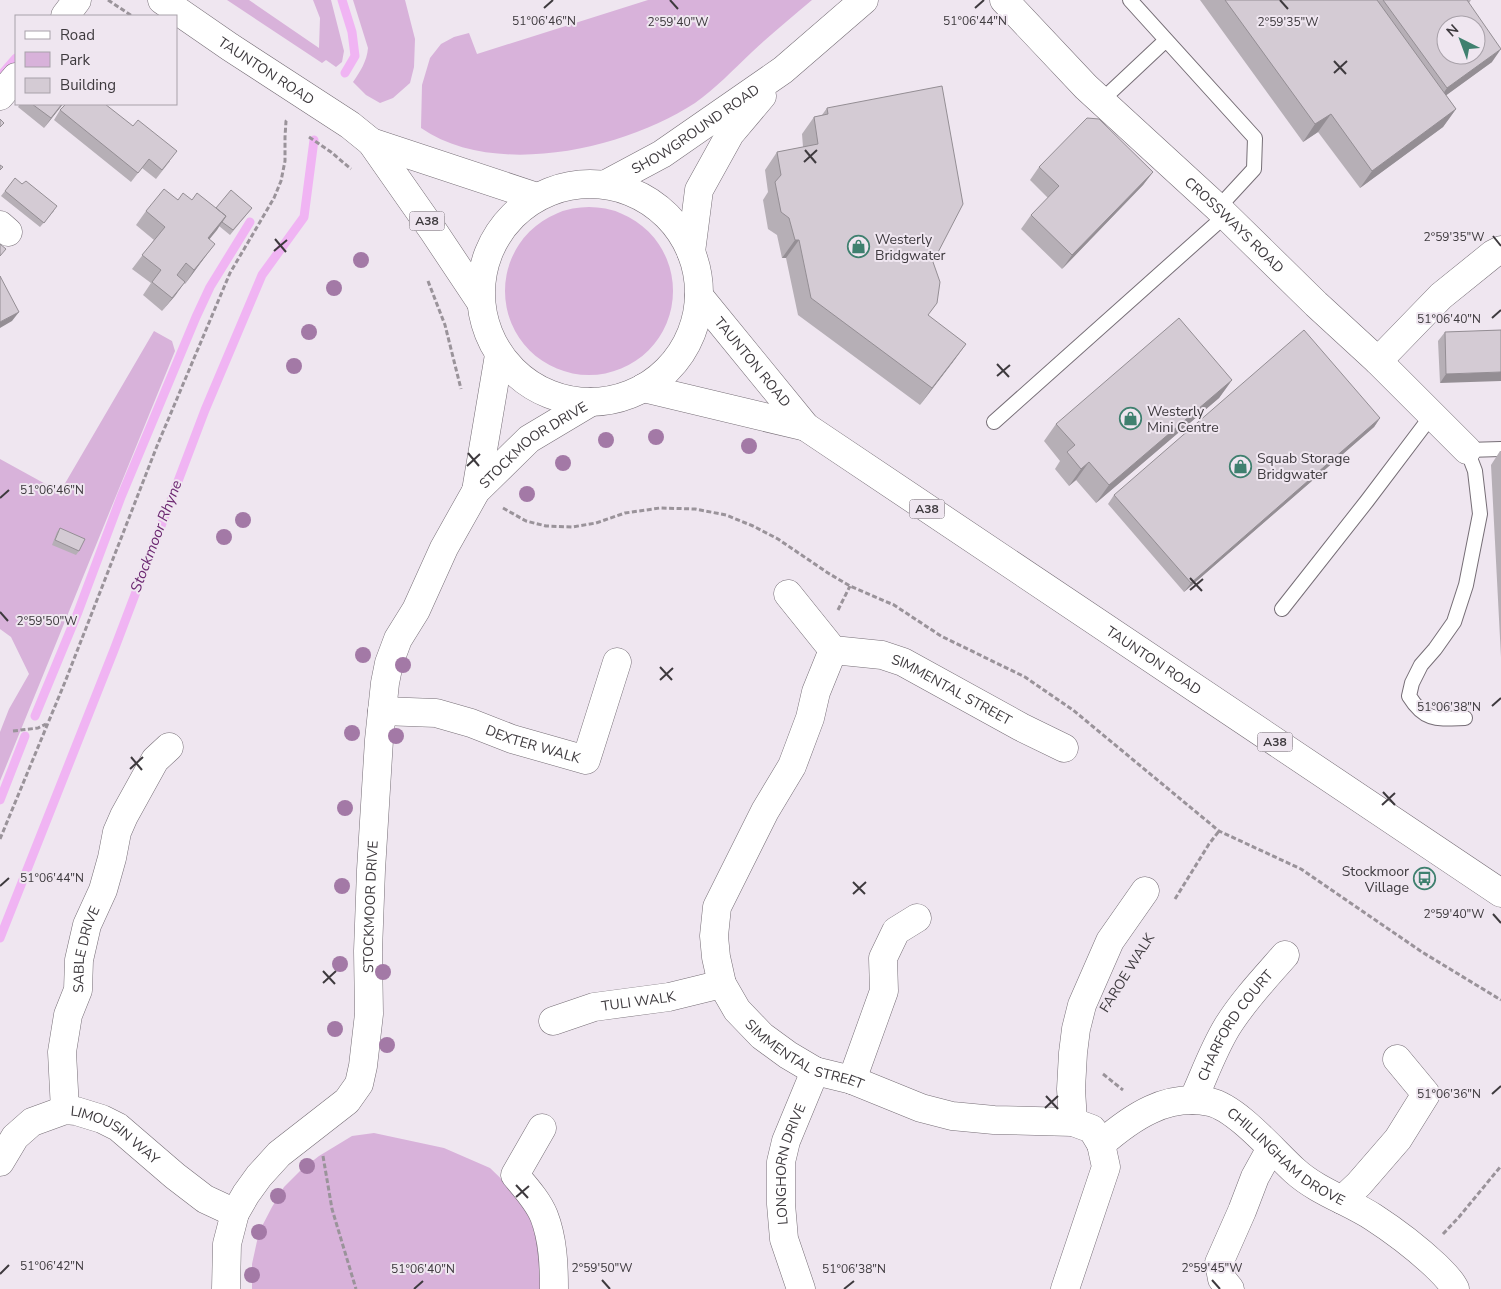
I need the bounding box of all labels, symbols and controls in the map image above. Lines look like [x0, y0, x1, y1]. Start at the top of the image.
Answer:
text: 51°06'46"N [512, 13, 576, 29]
text: 51°06'44"N [943, 13, 1007, 29]
text: 2°59'40"W [647, 14, 709, 30]
text: 2°59'35"W [1257, 14, 1319, 30]
legend [15, 15, 178, 105]
north arrow [1436, 15, 1486, 65]
text: N [1442, 20, 1463, 41]
text: Road [60, 25, 95, 45]
street label: TAUNTON ROAD [215, 32, 318, 109]
text: Park [60, 50, 90, 70]
text: Building [60, 75, 116, 95]
street label: SHOWGROUND ROAD [628, 80, 763, 178]
street label: CROSSWAYS ROAD [1180, 172, 1288, 277]
road number: A38 [410, 212, 444, 230]
text: 2°59'35"W [1423, 229, 1485, 245]
place label: Westerly Bridgwater [875, 230, 945, 265]
shop icon: Westerly Bridgwater [847, 235, 871, 259]
text: 51°06'40"N [1417, 311, 1481, 327]
street label: TAUNTON ROAD [710, 313, 795, 411]
street label: STOCKMOOR DRIVE [475, 397, 591, 492]
place label: Westerly Mini Centre [1147, 402, 1219, 437]
shop icon: Westerly Mini Centre [1119, 407, 1143, 431]
place label: Squab Storage Bridgwater [1257, 449, 1350, 484]
shop icon: Squab Storage Bridgwater [1229, 454, 1253, 478]
water label: Stockmoor Rhyne [125, 477, 187, 595]
text: 51°06'46"N [20, 482, 84, 498]
road number: A38 [910, 499, 944, 518]
text: 2°59'50"W [16, 613, 78, 629]
street label: TAUNTON ROAD [1102, 621, 1205, 699]
street label: SIMMENTAL STREET [889, 649, 1016, 730]
text: 51°06'38"N [1417, 699, 1481, 715]
street label: DEXTER WALK [483, 720, 583, 768]
road number: A38 [1258, 732, 1292, 752]
street label: STOCKMOOR DRIVE [358, 840, 382, 973]
place label: Stockmoor Village [1342, 862, 1409, 897]
bus stop icon: Stockmoor Village [1413, 867, 1437, 891]
text: 51°06'44"N [20, 870, 84, 886]
street label: SABLE DRIVE [68, 903, 104, 993]
text: 2°59'40"W [1423, 906, 1485, 922]
street label: FAROE WALK [1095, 930, 1159, 1016]
street label: CHARFORD COURT [1193, 965, 1278, 1084]
street label: TULI WALK [600, 986, 678, 1015]
street label: SIMMENTAL STREET [741, 1015, 868, 1094]
text: 51°06'36"N [1417, 1086, 1481, 1102]
street label: LIMOUSIN WAY [70, 1101, 164, 1169]
street label: LONGHORN DRIVE [771, 1101, 810, 1226]
street label: CHILLINGHAM DROVE [1223, 1103, 1348, 1210]
text: 51°06'42"N [20, 1258, 84, 1274]
text: 2°59'50"W [571, 1260, 633, 1276]
text: 2°59'45"W [1181, 1260, 1243, 1276]
text: 51°06'40"N [391, 1261, 455, 1277]
text: 51°06'38"N [822, 1261, 886, 1277]

